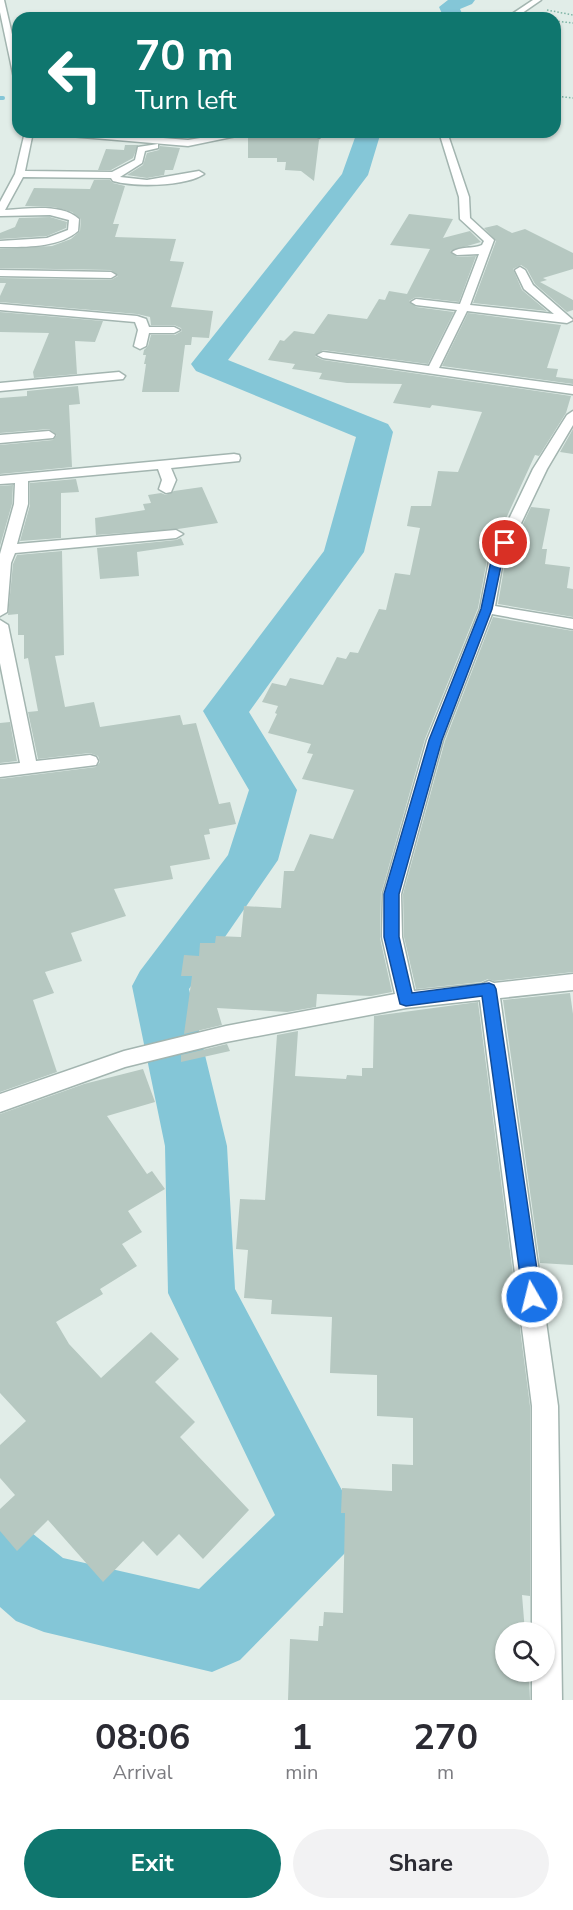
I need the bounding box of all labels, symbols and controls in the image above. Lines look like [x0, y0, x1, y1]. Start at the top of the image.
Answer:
text: 70 m [135, 28, 234, 85]
icon: left [36, 36, 114, 114]
text: Turn left [135, 82, 236, 119]
pin [479, 517, 530, 568]
icon: arrive [488, 526, 521, 559]
position arrow [500, 1265, 564, 1329]
map controls [495, 1622, 555, 1682]
button: search [495, 1622, 555, 1682]
text: 08:06 [95, 1713, 190, 1762]
text: 1 [291, 1713, 313, 1762]
text: 270 [413, 1713, 478, 1762]
text: Arrival [113, 1759, 173, 1786]
text: min [285, 1759, 318, 1786]
text: m [437, 1759, 454, 1786]
button: Exit [24, 1829, 281, 1898]
button: Share [293, 1829, 549, 1898]

